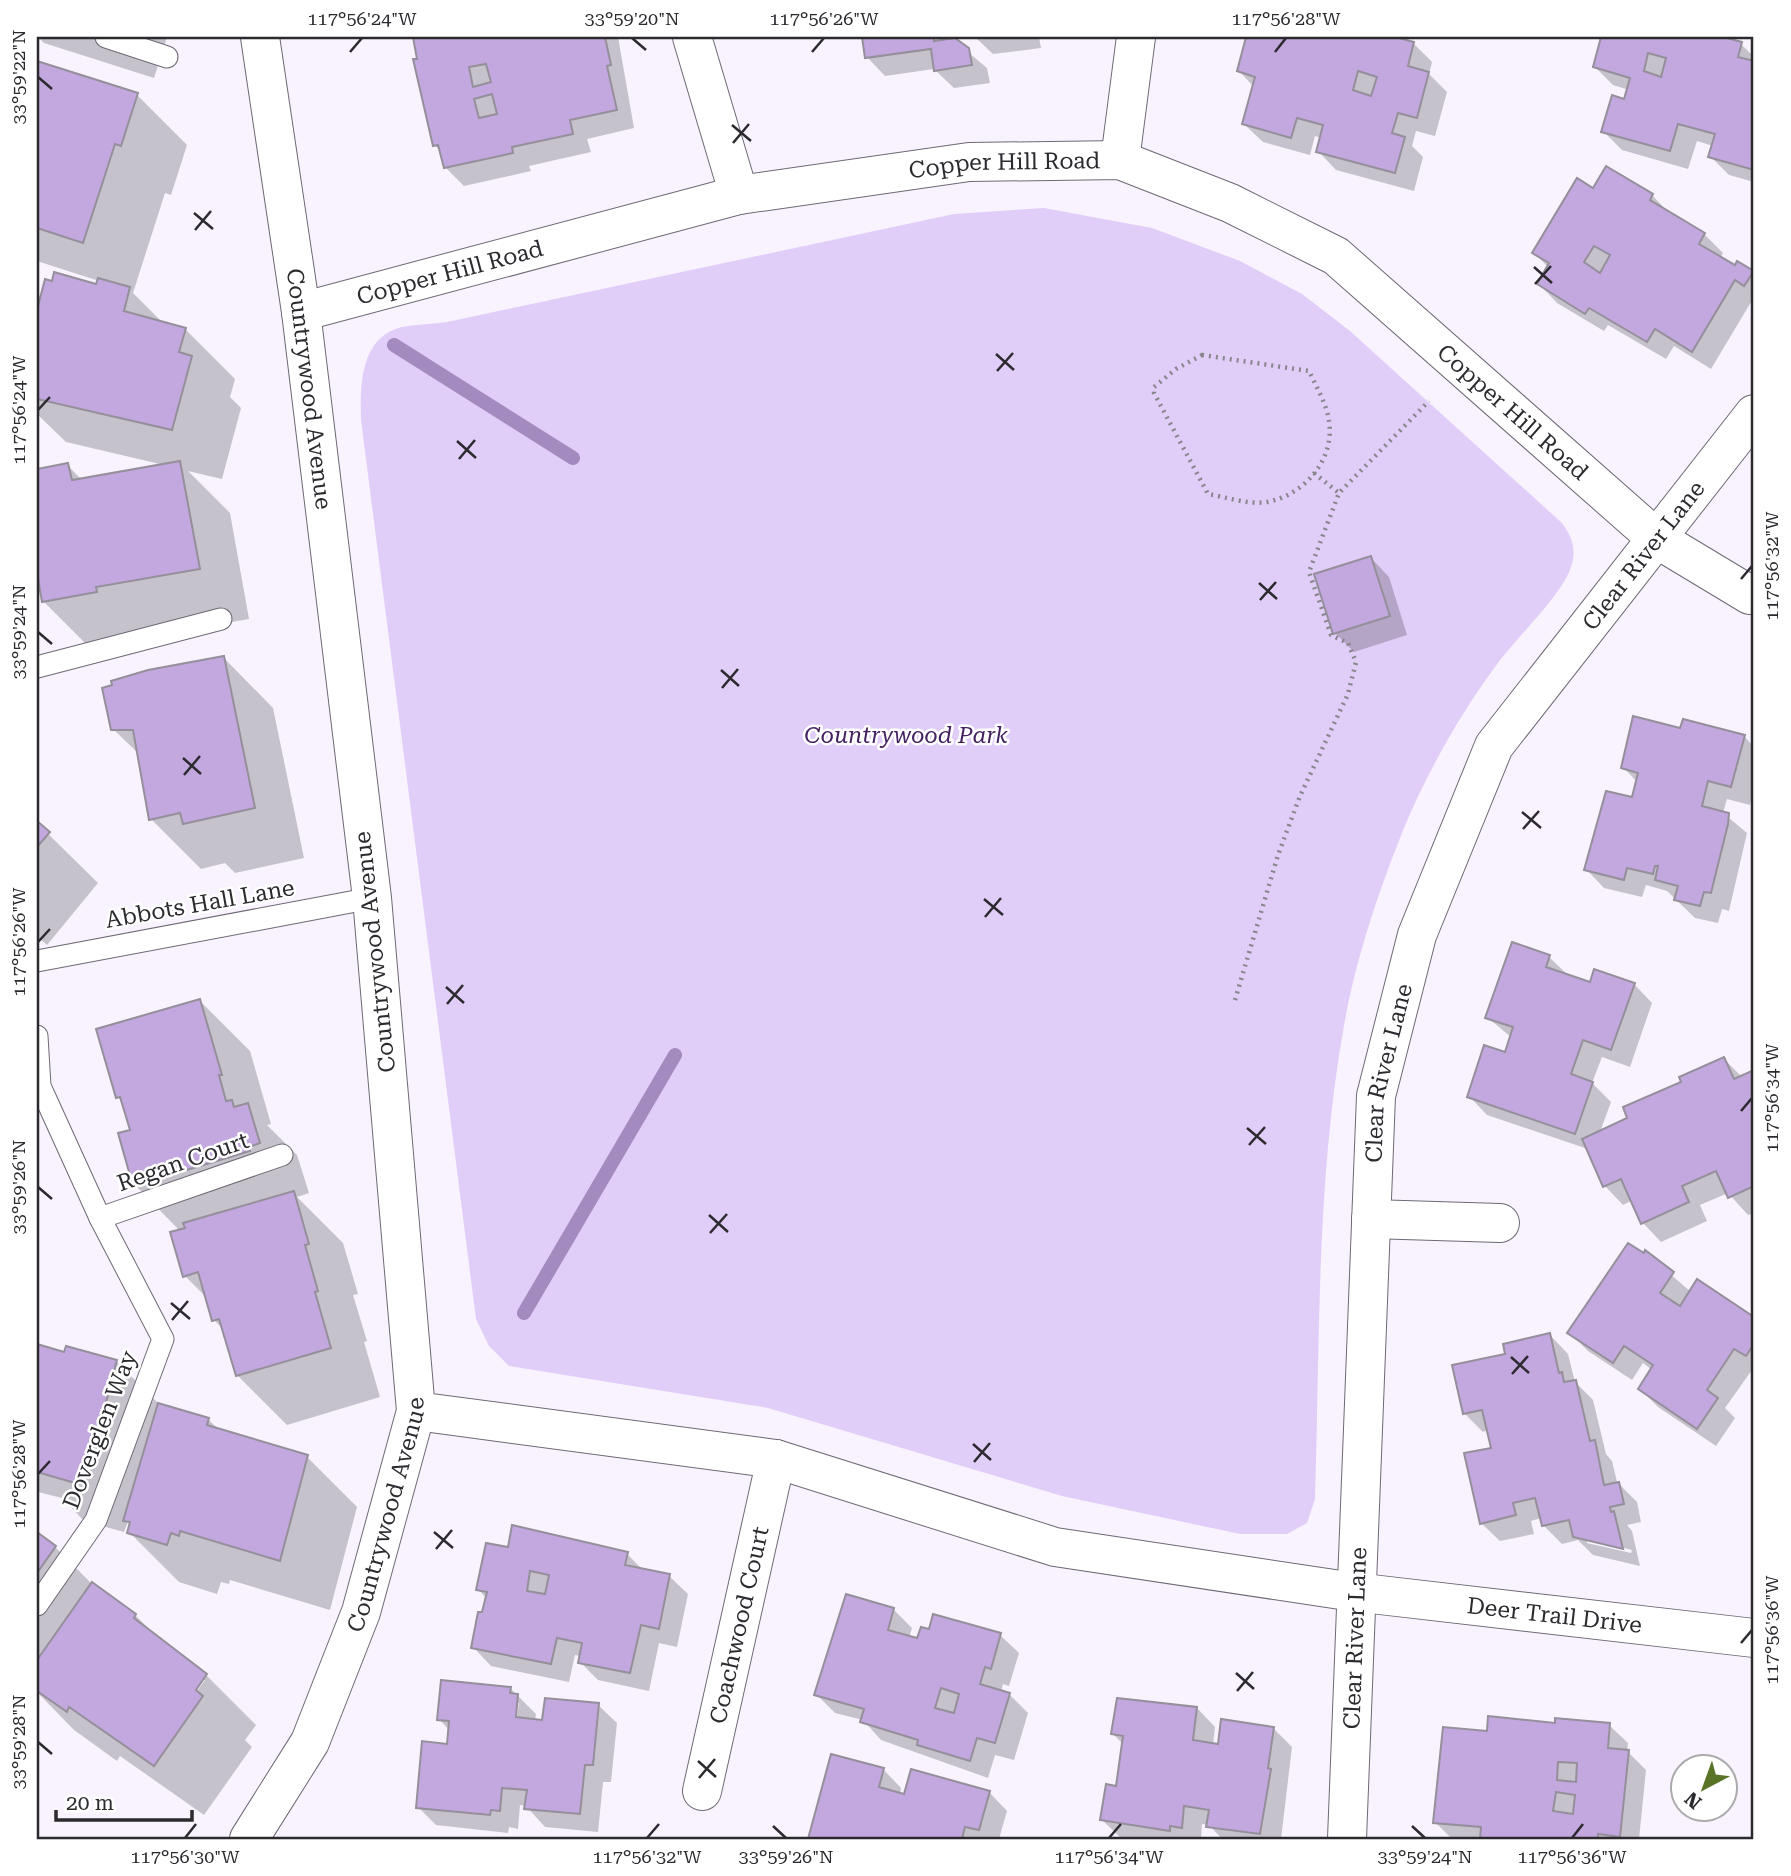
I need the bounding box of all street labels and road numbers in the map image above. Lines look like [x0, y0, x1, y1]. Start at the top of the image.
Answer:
street label: Copper Hill Road [907, 147, 1101, 184]
street label: Copper Hill Road [354, 234, 546, 310]
street label: Countrywood Avenue [281, 267, 337, 511]
street label: Copper Hill Road [1432, 338, 1594, 486]
street label: Clear River Lane [1576, 475, 1710, 635]
street label: Countrywood Avenue [349, 830, 401, 1074]
street label: Abbots Hall Lane [103, 874, 297, 934]
street label: Clear River Lane [1360, 981, 1418, 1163]
street label: Regan Court [114, 1127, 253, 1197]
street label: Doverglen Way [57, 1347, 143, 1513]
street label: Countrywood Avenue [341, 1396, 429, 1636]
street label: Coachwood Court [704, 1524, 774, 1726]
street label: Clear River Lane [1338, 1546, 1372, 1730]
street label: Deer Trail Drive [1466, 1592, 1643, 1639]

